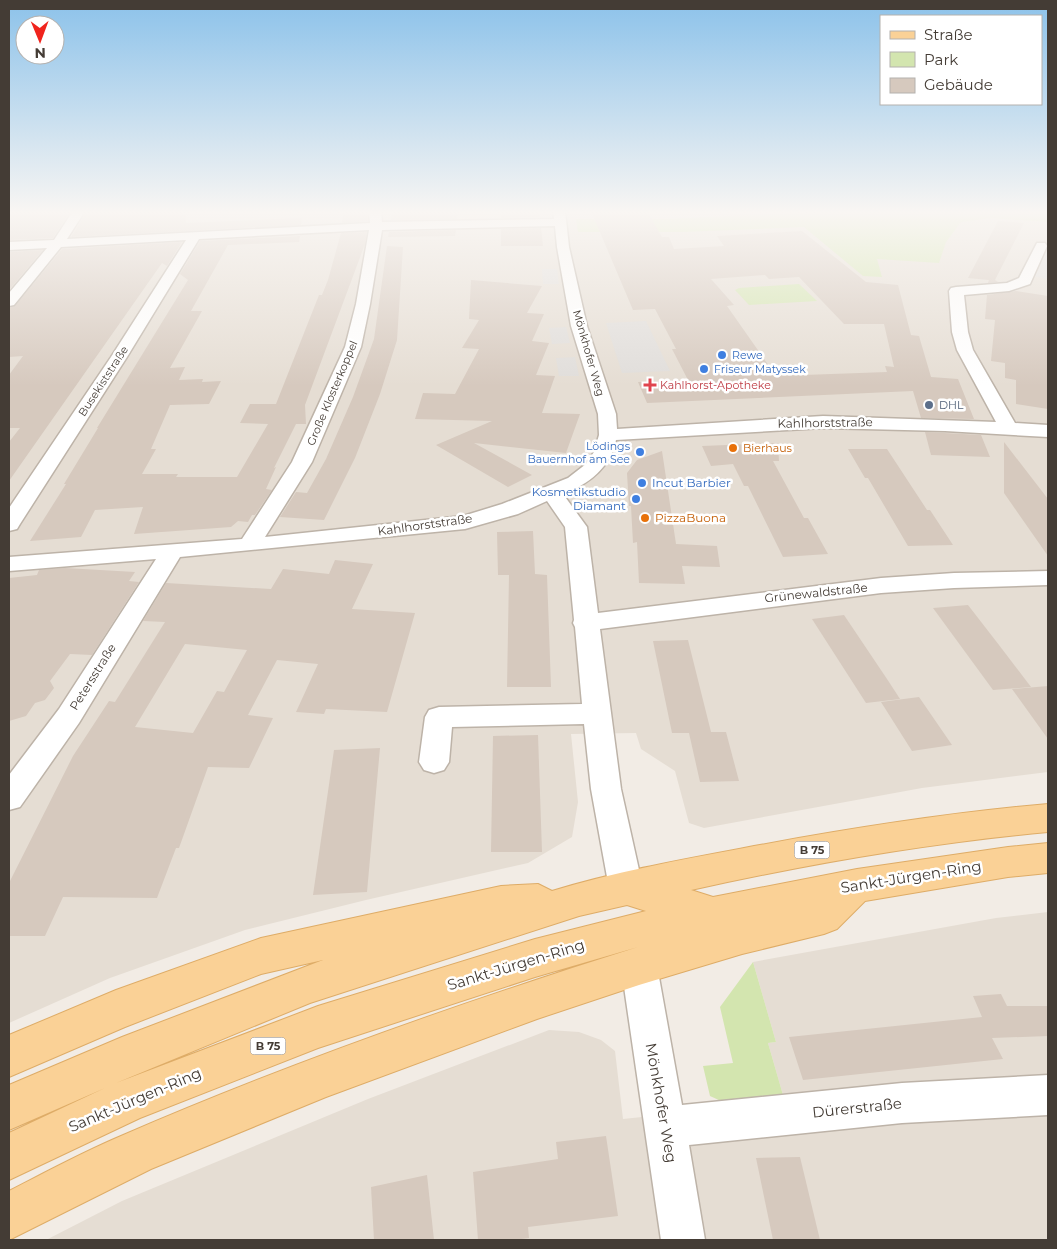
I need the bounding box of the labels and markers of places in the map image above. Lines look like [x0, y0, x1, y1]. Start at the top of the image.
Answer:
place label: Rewe [732, 348, 763, 362]
marker: Rewe [716, 349, 728, 361]
place label: Friseur Matyssek [714, 362, 806, 376]
marker: Friseur Matyssek [698, 363, 710, 375]
place label: Kahlhorst-Apotheke [660, 378, 771, 392]
marker: Kahlhorst-Apotheke [644, 379, 656, 391]
place label: DHL [939, 398, 964, 412]
marker: DHL [923, 399, 935, 411]
place label: Lödings Bauernhof am See [527, 439, 631, 466]
place label: Bierhaus [743, 441, 793, 455]
marker: Bierhaus [727, 442, 739, 454]
marker: Lödings Bauernhof am See [634, 446, 646, 458]
place label: Incut Barbier [652, 475, 731, 490]
marker: Incut Barbier [636, 477, 648, 489]
place label: Kosmetikstudio Diamant [532, 484, 626, 513]
marker: Kosmetikstudio Diamant [630, 493, 642, 505]
place label: PizzaBuona [655, 510, 726, 525]
marker: PizzaBuona [639, 512, 651, 524]

